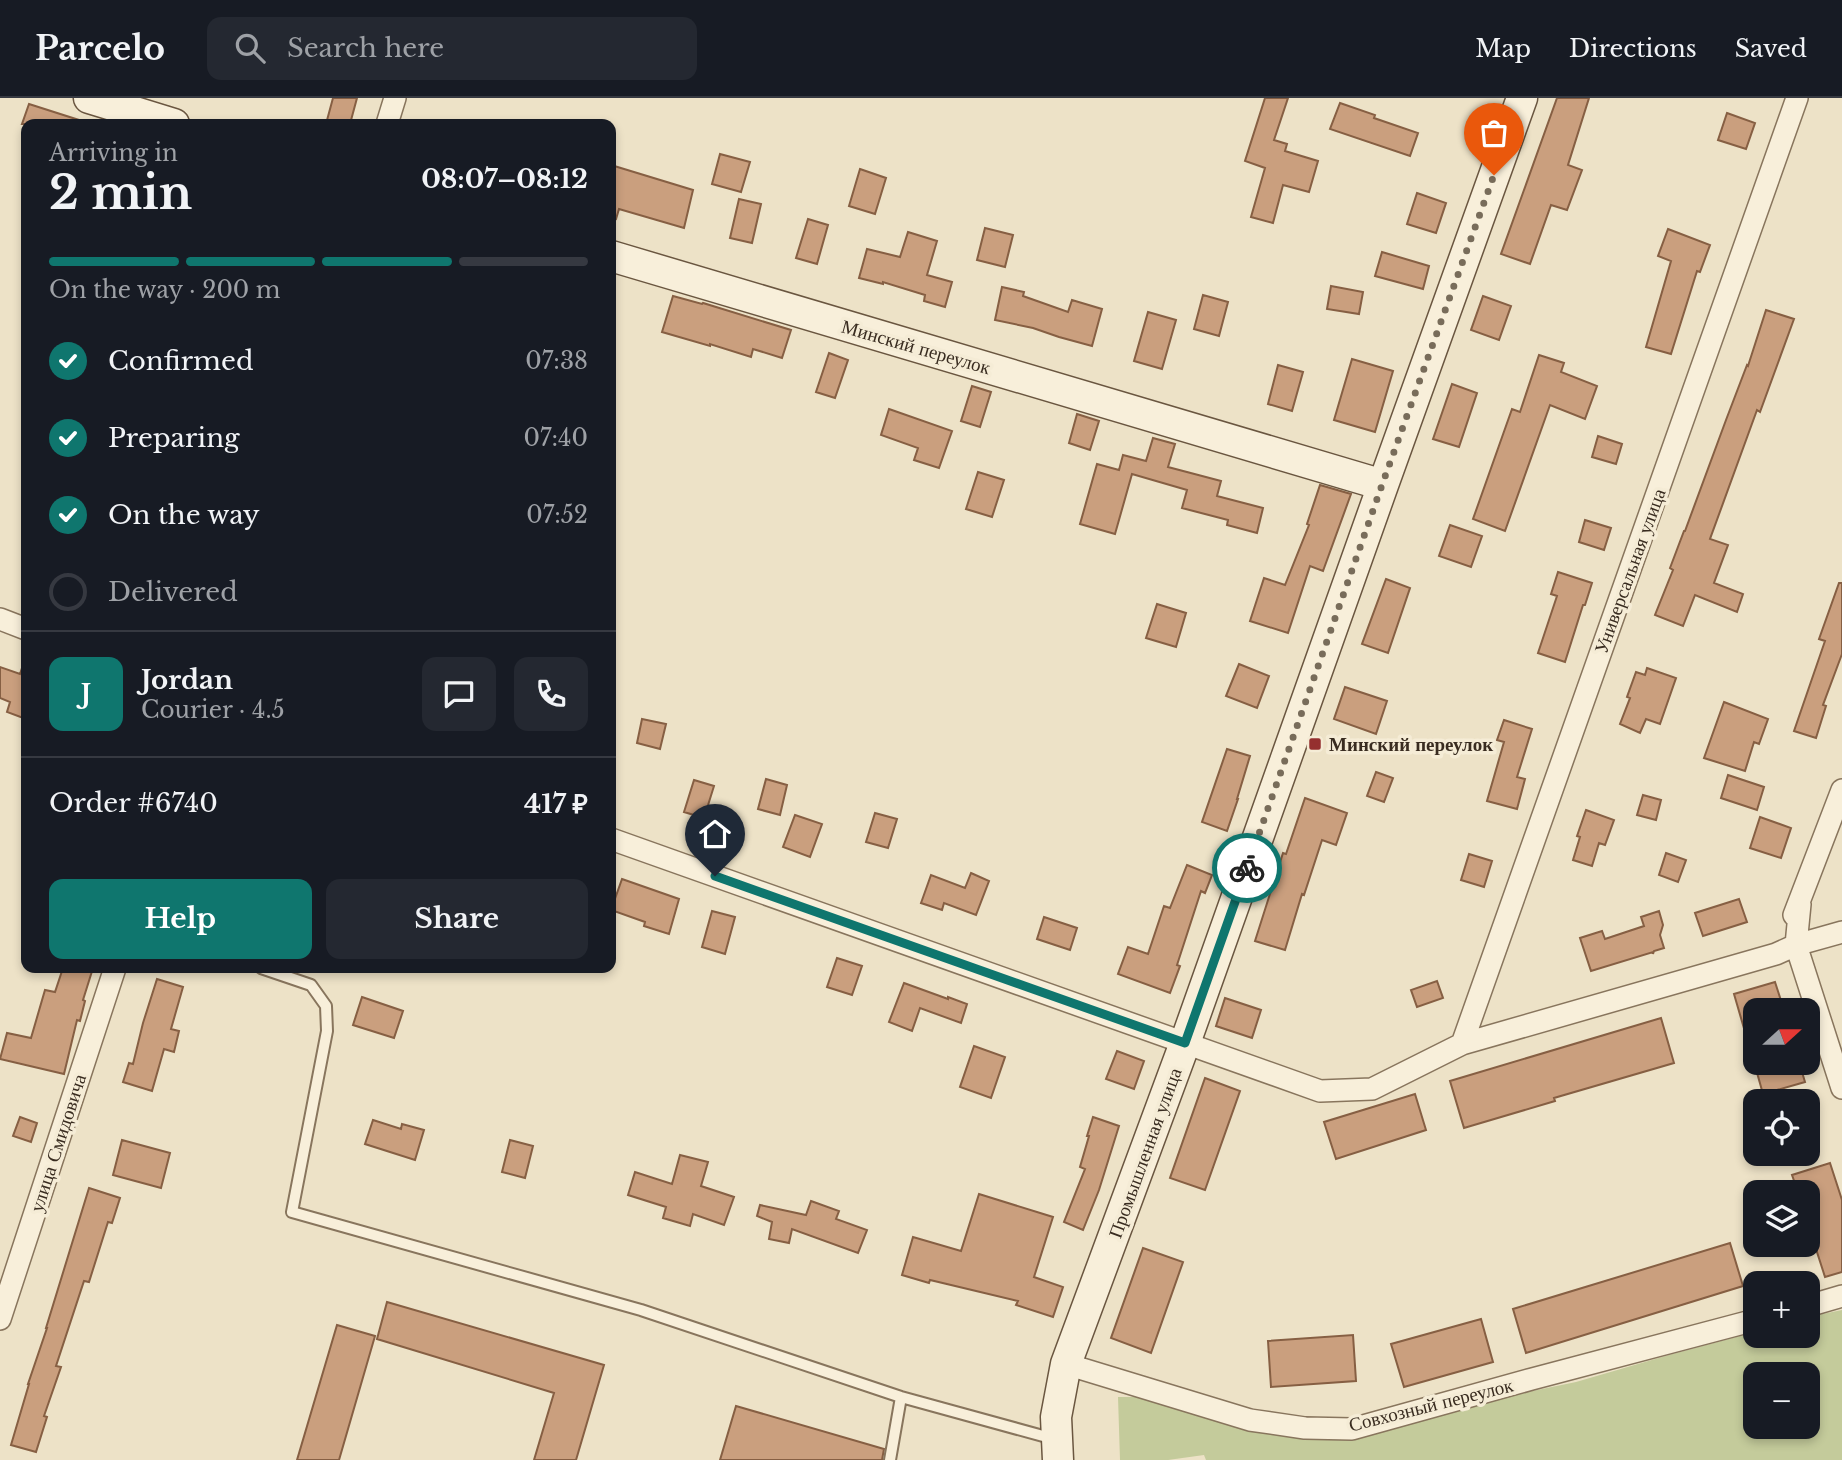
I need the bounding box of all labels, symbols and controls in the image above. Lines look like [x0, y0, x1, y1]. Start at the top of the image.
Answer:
search box [207, 17, 697, 80]
text: Parcelo [35, 28, 165, 69]
icon: search [231, 29, 269, 67]
text: Search here [287, 32, 444, 64]
text: Map [1475, 34, 1531, 63]
text: Directions [1569, 34, 1697, 63]
text: Saved [1735, 34, 1807, 63]
pin [1464, 103, 1524, 175]
icon: bag [1475, 114, 1513, 152]
text: Arriving in [49, 139, 178, 167]
text: 08:07–08:12 [421, 163, 588, 195]
text: 2 min [49, 164, 192, 221]
text: On the way · 200 m [49, 276, 281, 304]
street label: Минский переулок [839, 315, 994, 379]
icon: check [49, 342, 87, 380]
text: Confirmed [108, 345, 253, 377]
text: 07:38 [525, 347, 588, 375]
icon: check [49, 419, 87, 457]
text: Preparing [108, 422, 240, 454]
text: 07:40 [524, 424, 588, 452]
street label: Универсальная улица [1589, 485, 1671, 657]
icon: check [49, 496, 87, 534]
text: On the way [108, 499, 260, 531]
text: 07:52 [526, 501, 588, 529]
text: Delivered [108, 576, 238, 608]
button: chat [422, 657, 496, 731]
button: phone [514, 657, 588, 731]
text: Jordan [141, 664, 233, 696]
text: J [81, 678, 91, 710]
text: Courier · 4.5 [141, 696, 285, 724]
place label: Минский переулок [1329, 733, 1493, 756]
marker: Минский переулок [1307, 736, 1323, 752]
text: Order #6740 [49, 787, 218, 819]
text: 417 ₽ [524, 788, 588, 820]
pin [685, 804, 745, 876]
icon: home [696, 815, 734, 853]
courier [1212, 833, 1282, 903]
icon: bike [1228, 849, 1266, 887]
button: Help [49, 879, 312, 959]
button: Share [326, 879, 588, 959]
north arrow [1743, 998, 1820, 1074]
map controls [1743, 998, 1820, 1439]
street label: Промышленная улица [1103, 1064, 1187, 1241]
street label: улица Смидовича [25, 1071, 91, 1215]
button: locate [1743, 1089, 1820, 1166]
button: layers [1743, 1180, 1820, 1257]
button: + [1743, 1271, 1820, 1348]
button: − [1743, 1362, 1820, 1439]
street label: Совхозный переулок [1347, 1373, 1516, 1437]

